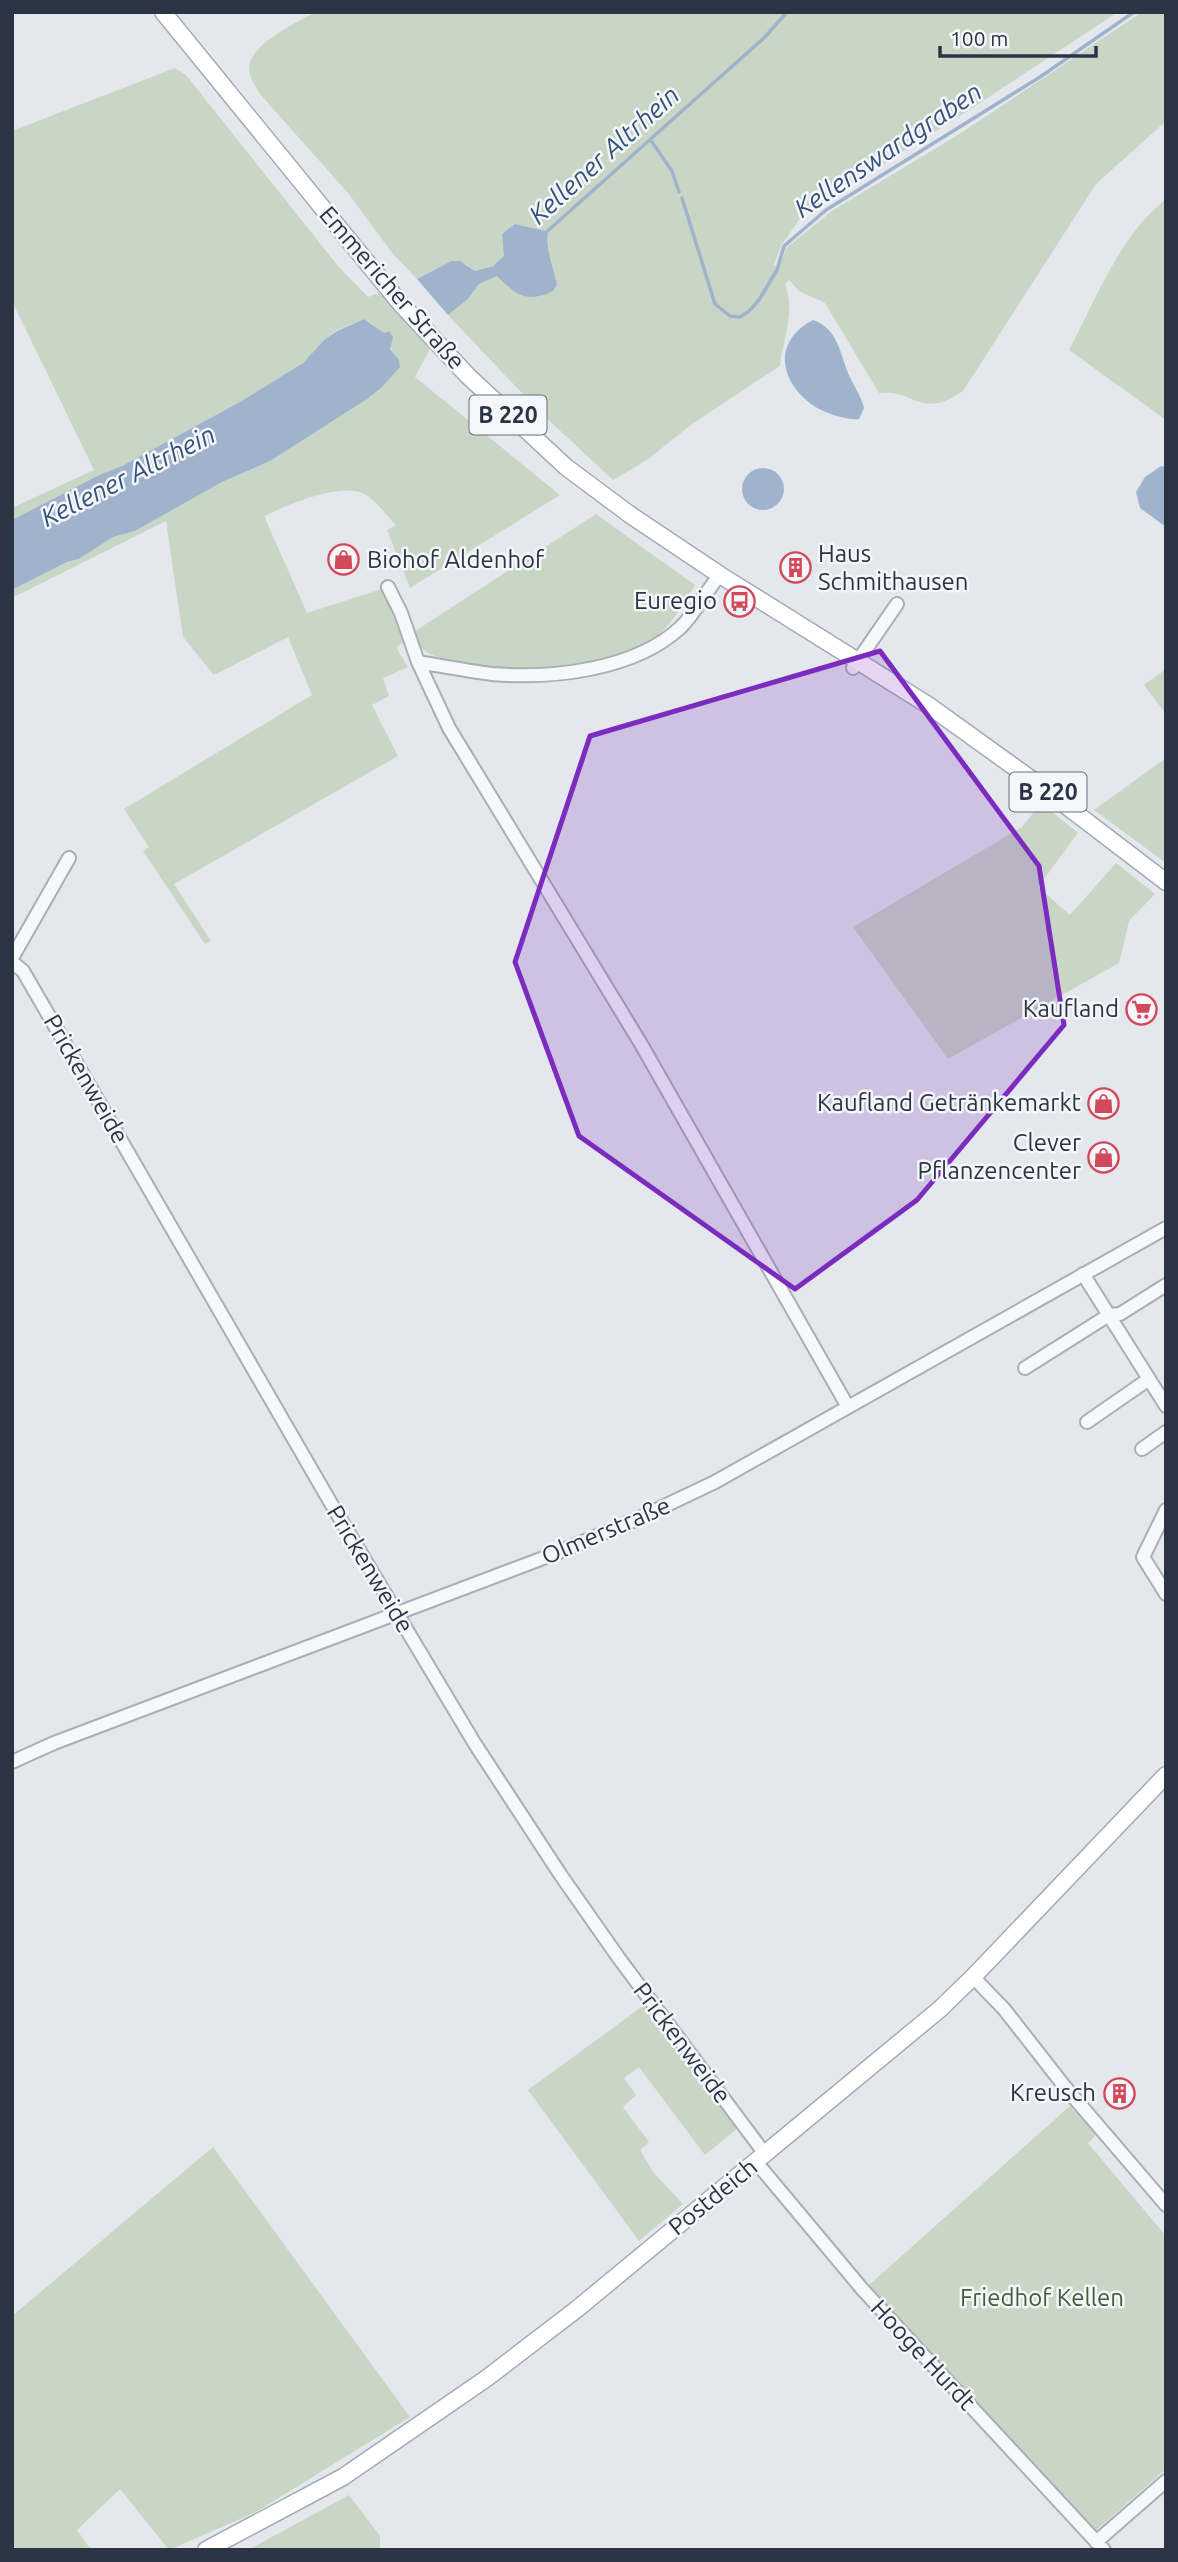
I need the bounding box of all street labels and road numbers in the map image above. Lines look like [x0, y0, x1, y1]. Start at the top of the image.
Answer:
street label: Emmericher Straße [314, 201, 470, 375]
road number: B 220 [470, 396, 546, 434]
road number: B 220 [1010, 772, 1086, 812]
street label: Prickenweide [39, 1010, 134, 1148]
street label: Olmerstraße [537, 1491, 674, 1570]
street label: Prickenweide [322, 1500, 419, 1637]
street label: Prickenweide [628, 1977, 737, 2108]
street label: Postdeich [663, 2153, 762, 2240]
street label: Hooge Hurdt [866, 2294, 981, 2416]

